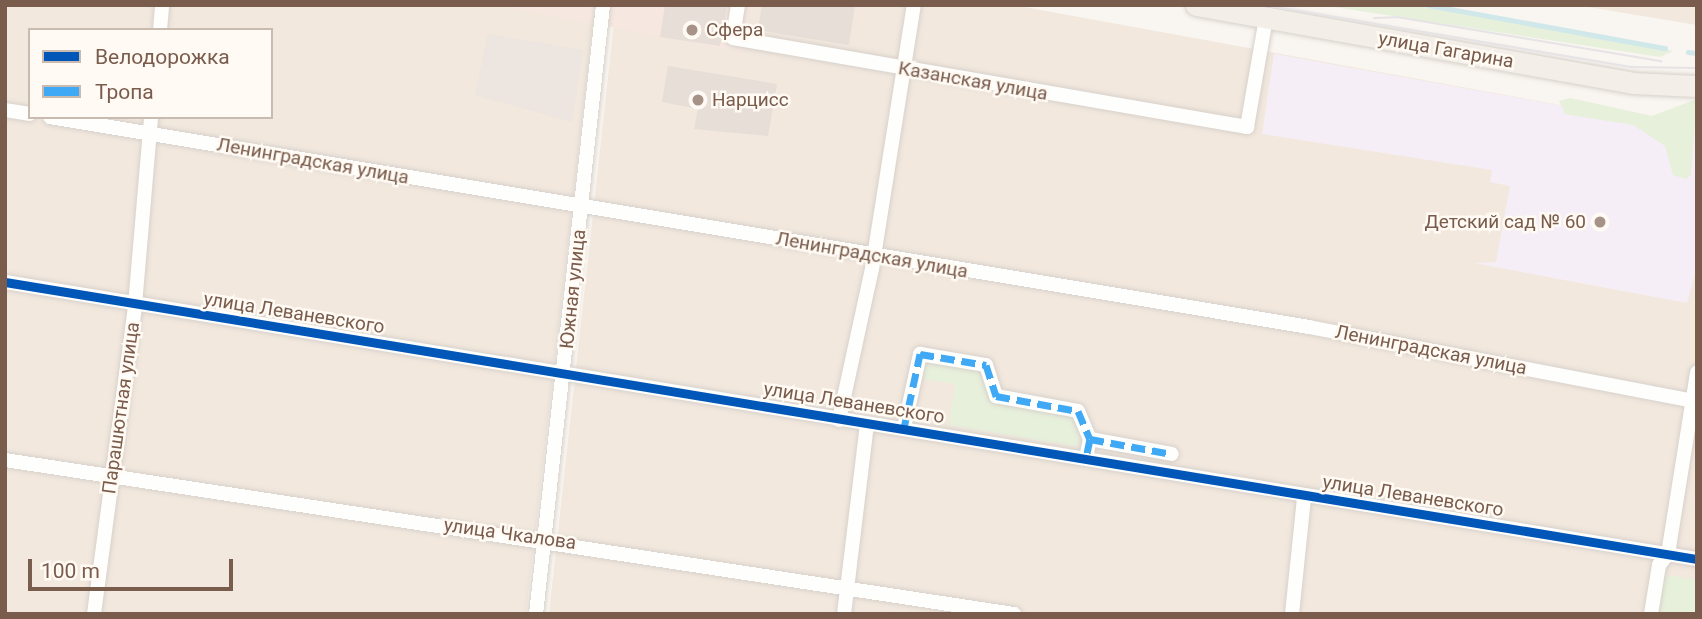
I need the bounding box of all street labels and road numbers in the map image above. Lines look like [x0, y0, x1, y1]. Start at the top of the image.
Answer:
street label: улица Гагарина [1377, 27, 1515, 73]
street label: Казанская улица [897, 57, 1049, 105]
street label: Ленинградская улица [215, 133, 411, 189]
street label: Ленинградская улица [774, 227, 970, 283]
street label: Южная улица [555, 228, 591, 350]
street label: улица Леваневского [202, 287, 386, 339]
street label: Ленинградская улица [1333, 320, 1529, 380]
street label: Парашютная улица [98, 321, 144, 495]
street label: улица Леваневского [762, 377, 946, 429]
street label: улица Леваневского [1321, 470, 1505, 522]
street label: улица Чкалова [442, 513, 578, 555]

